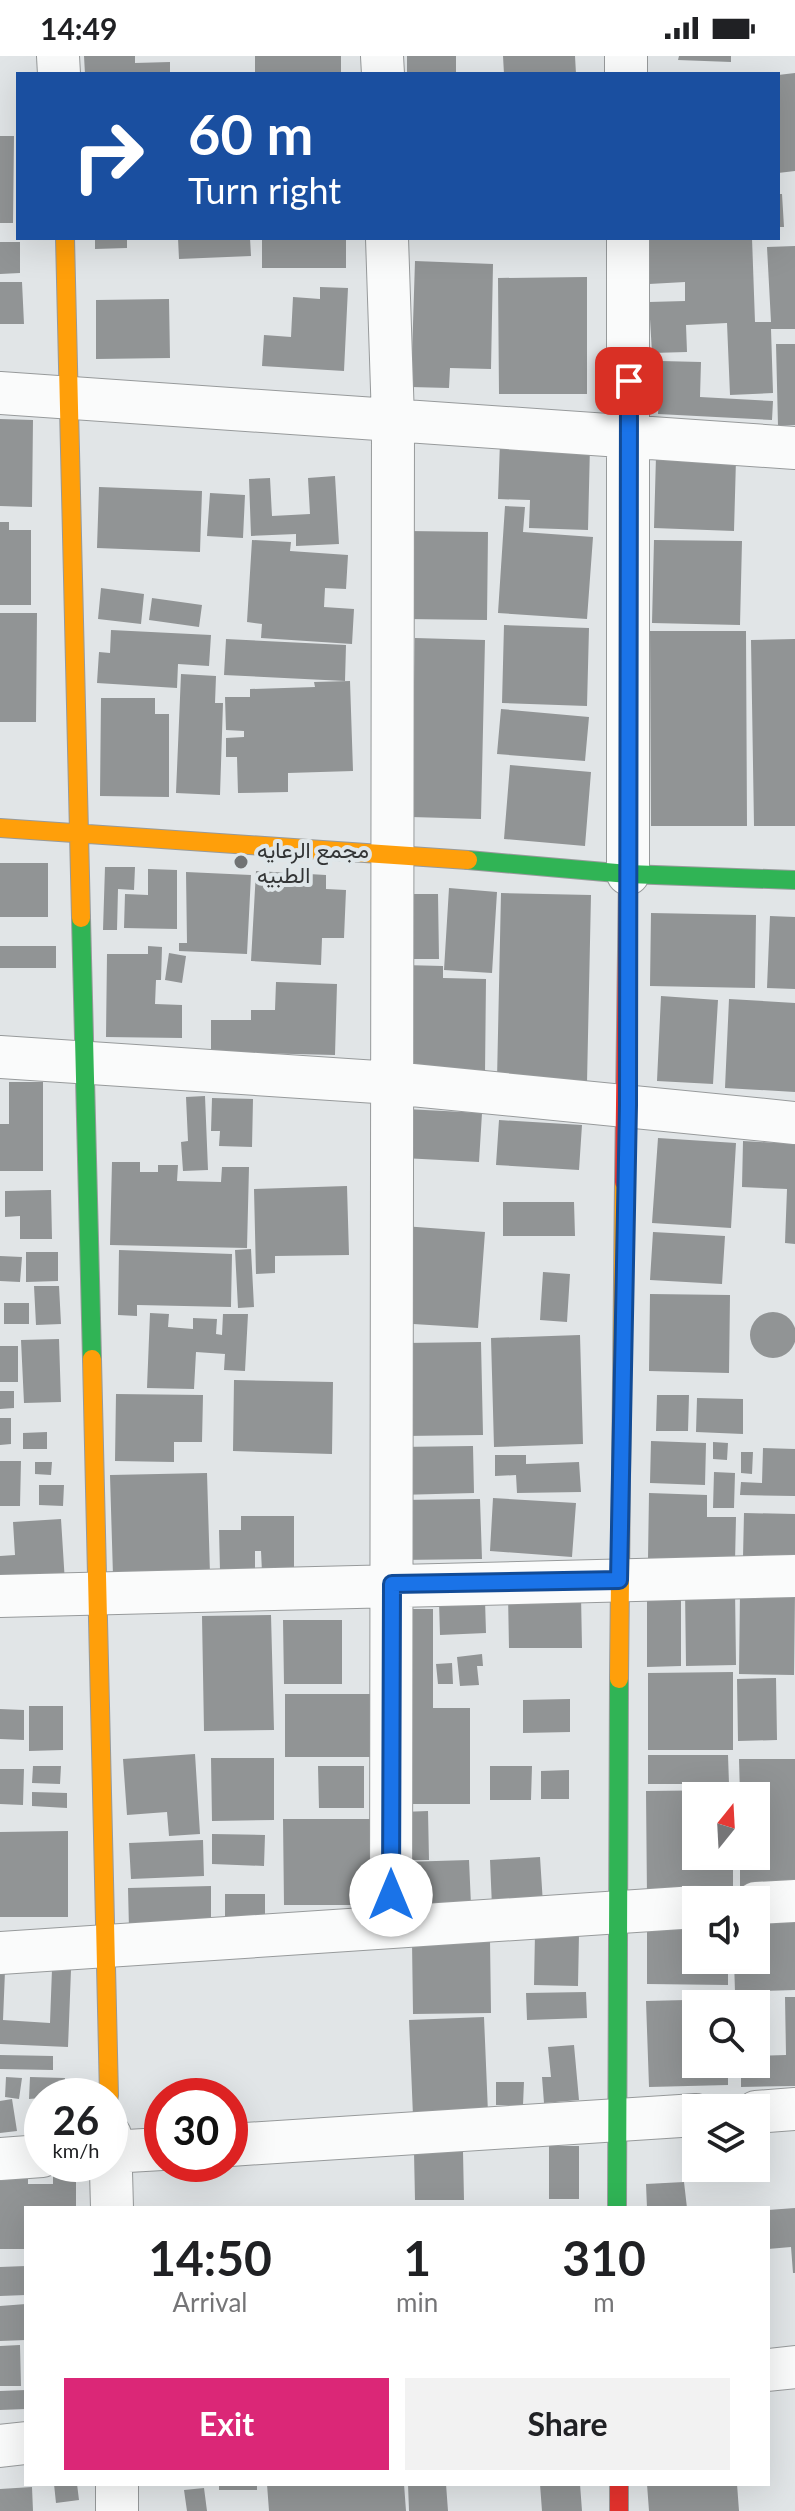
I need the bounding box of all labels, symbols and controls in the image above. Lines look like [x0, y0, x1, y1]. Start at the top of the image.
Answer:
text: 14:49 [40, 10, 117, 46]
text: 60 m [188, 100, 313, 167]
icon: right [56, 104, 160, 208]
text: Turn right [188, 168, 341, 212]
pin [595, 347, 663, 415]
icon: arrive [607, 359, 651, 403]
place label: مجمع الرعايه الطبيه [257, 836, 369, 888]
marker: مجمع الرعايه الطبيه [232, 853, 250, 871]
north arrow [682, 1782, 770, 1870]
map controls [682, 1782, 770, 2182]
position arrow [349, 1853, 433, 1937]
button: sound [682, 1886, 770, 1974]
button: search [682, 1990, 770, 2078]
speed limit sign: 30 [144, 2078, 248, 2182]
button: layers [682, 2094, 770, 2182]
text: 26 [53, 2096, 99, 2144]
text: km/h [53, 2138, 99, 2162]
text: 14:50 [148, 2229, 272, 2286]
text: 1 [403, 2229, 431, 2286]
text: 310 [562, 2229, 646, 2286]
text: Arrival [173, 2286, 247, 2318]
text: min [396, 2286, 438, 2318]
text: m [593, 2286, 615, 2318]
button: Exit [64, 2378, 389, 2470]
button: Share [405, 2378, 730, 2470]

